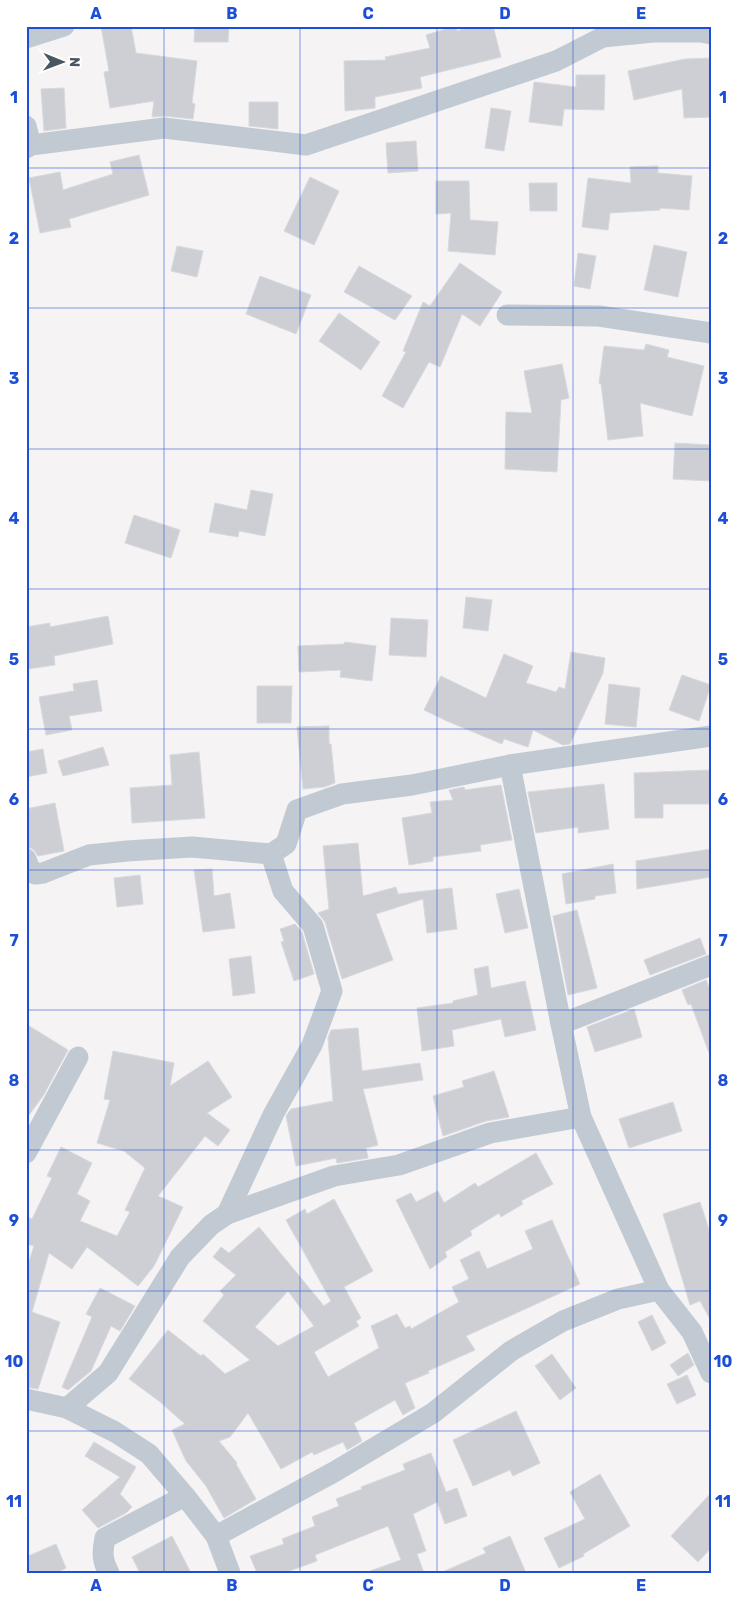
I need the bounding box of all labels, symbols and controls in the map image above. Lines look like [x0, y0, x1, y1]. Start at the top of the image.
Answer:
text: A [90, 4, 102, 23]
text: B [226, 4, 238, 23]
text: C [362, 4, 374, 23]
text: D [499, 4, 511, 23]
text: E [636, 4, 646, 23]
north arrow [38, 38, 88, 88]
text: N [66, 57, 83, 67]
text: 1 [10, 88, 18, 107]
text: 1 [719, 88, 727, 107]
text: 2 [9, 229, 19, 248]
text: 2 [718, 229, 728, 248]
text: 3 [9, 369, 19, 388]
text: 3 [718, 369, 728, 388]
text: 4 [9, 509, 20, 528]
text: 4 [718, 509, 729, 528]
text: 5 [9, 650, 19, 669]
text: 5 [718, 650, 728, 669]
text: 6 [9, 790, 19, 809]
text: 6 [718, 790, 728, 809]
text: 7 [9, 931, 19, 950]
text: 7 [718, 931, 728, 950]
text: 8 [9, 1071, 20, 1090]
text: 8 [718, 1071, 729, 1090]
text: 9 [9, 1211, 19, 1230]
text: 9 [718, 1211, 728, 1230]
text: 10 [5, 1352, 24, 1371]
text: 10 [714, 1352, 733, 1371]
text: 11 [6, 1492, 22, 1511]
text: 11 [715, 1492, 731, 1511]
text: A [90, 1576, 102, 1595]
text: B [226, 1576, 238, 1595]
text: C [362, 1576, 374, 1595]
text: D [499, 1576, 511, 1595]
text: E [636, 1576, 646, 1595]

